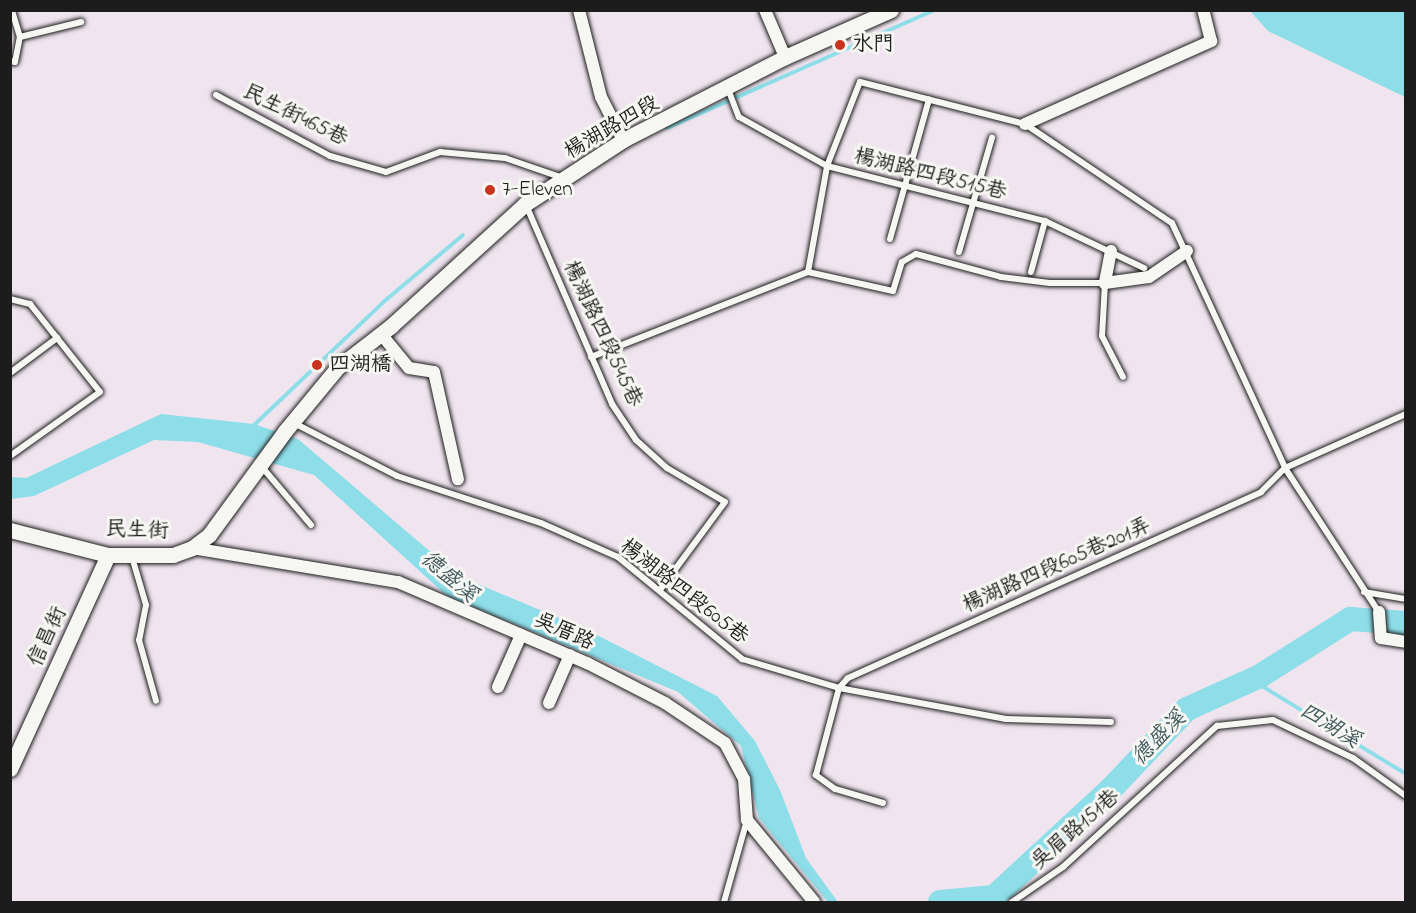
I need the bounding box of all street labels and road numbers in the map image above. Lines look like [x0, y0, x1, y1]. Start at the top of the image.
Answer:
street label: 民生街465巷 [238, 80, 352, 152]
street label: 楊湖路四段 [560, 91, 664, 165]
street label: 楊湖路四段515巷 [851, 144, 1009, 206]
street label: 楊湖路四段545巷 [557, 257, 647, 411]
street label: 楊湖路四段605巷201弄 [959, 513, 1155, 619]
street label: 民生街 [105, 517, 169, 545]
street label: 楊湖路四段605巷 [615, 534, 753, 650]
street label: 信昌街 [23, 603, 73, 671]
street label: 吳厝路 [530, 608, 598, 656]
street label: 吳眉路151巷 [1026, 785, 1126, 875]

